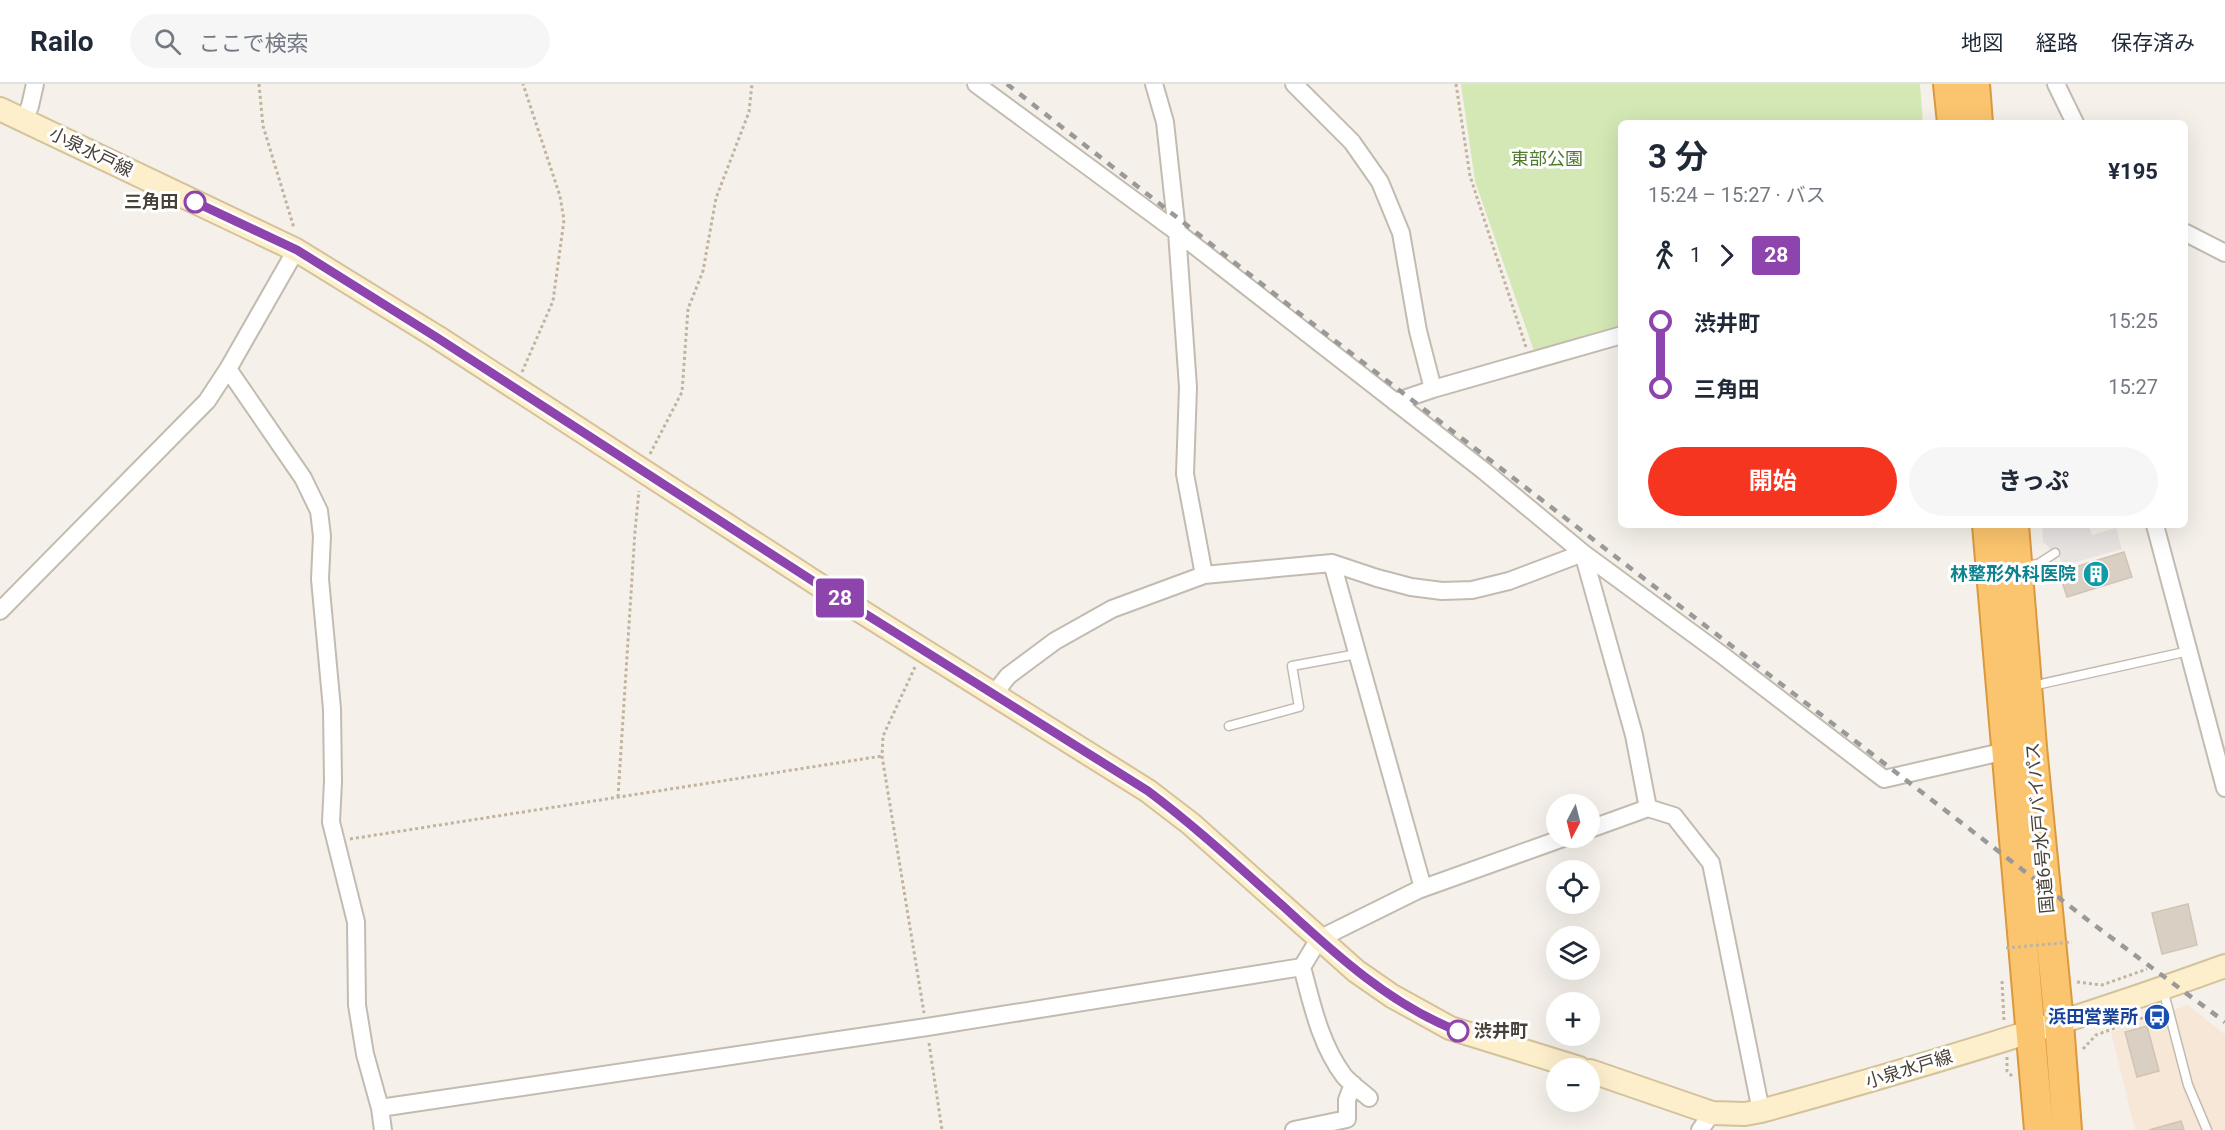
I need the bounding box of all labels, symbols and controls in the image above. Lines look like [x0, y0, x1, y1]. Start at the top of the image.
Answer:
search box [130, 14, 550, 68]
text: Railo [30, 25, 94, 58]
icon: search [151, 25, 184, 58]
text: ここで検索 [199, 31, 309, 56]
text: 地図 [1961, 31, 2003, 55]
text: 経路 [2036, 31, 2078, 55]
text: 保存済み [2111, 31, 2195, 55]
street label: 小泉水戸線 [46, 122, 136, 181]
text: 3 分 [1648, 137, 1708, 176]
park label: 東部公園 [1511, 148, 1583, 169]
text: ¥195 [2108, 159, 2158, 184]
text: 15:24 – 15:27 · バス [1648, 183, 1826, 207]
place label: 三角田 [124, 191, 178, 212]
marker: 三角田 [184, 191, 206, 213]
icon: walk [1648, 239, 1681, 272]
icon: forward [1710, 239, 1743, 272]
text: 1 [1690, 243, 1701, 267]
text: 28 [1764, 243, 1788, 267]
text: 15:25 [2108, 309, 2158, 333]
text: 渋井町 [1694, 311, 1760, 336]
text: 15:27 [2108, 375, 2158, 399]
text: 三角田 [1694, 377, 1760, 402]
button: 開始 [1648, 447, 1897, 516]
button: きっぷ [1909, 447, 2158, 516]
building icon: 林整形外科医院 [2081, 559, 2111, 589]
place label: 林整形外科医院 [1950, 563, 2076, 584]
line badge: 28 [813, 578, 867, 618]
text: 28 [828, 586, 852, 610]
street label: 国道6号水戸バイパス [2022, 742, 2057, 915]
north arrow [1546, 794, 1600, 848]
map controls [1546, 794, 1600, 1112]
button: locate [1546, 860, 1600, 914]
button: layers [1546, 926, 1600, 980]
button: + [1546, 992, 1600, 1046]
bus stop icon: 浜田営業所 [2142, 1002, 2172, 1032]
place label: 浜田営業所 [2048, 1006, 2138, 1027]
marker: 渋井町 [1447, 1020, 1469, 1042]
place label: 渋井町 [1474, 1020, 1528, 1041]
street label: 小泉水戸線 [1863, 1045, 1955, 1092]
button: − [1546, 1058, 1600, 1112]

